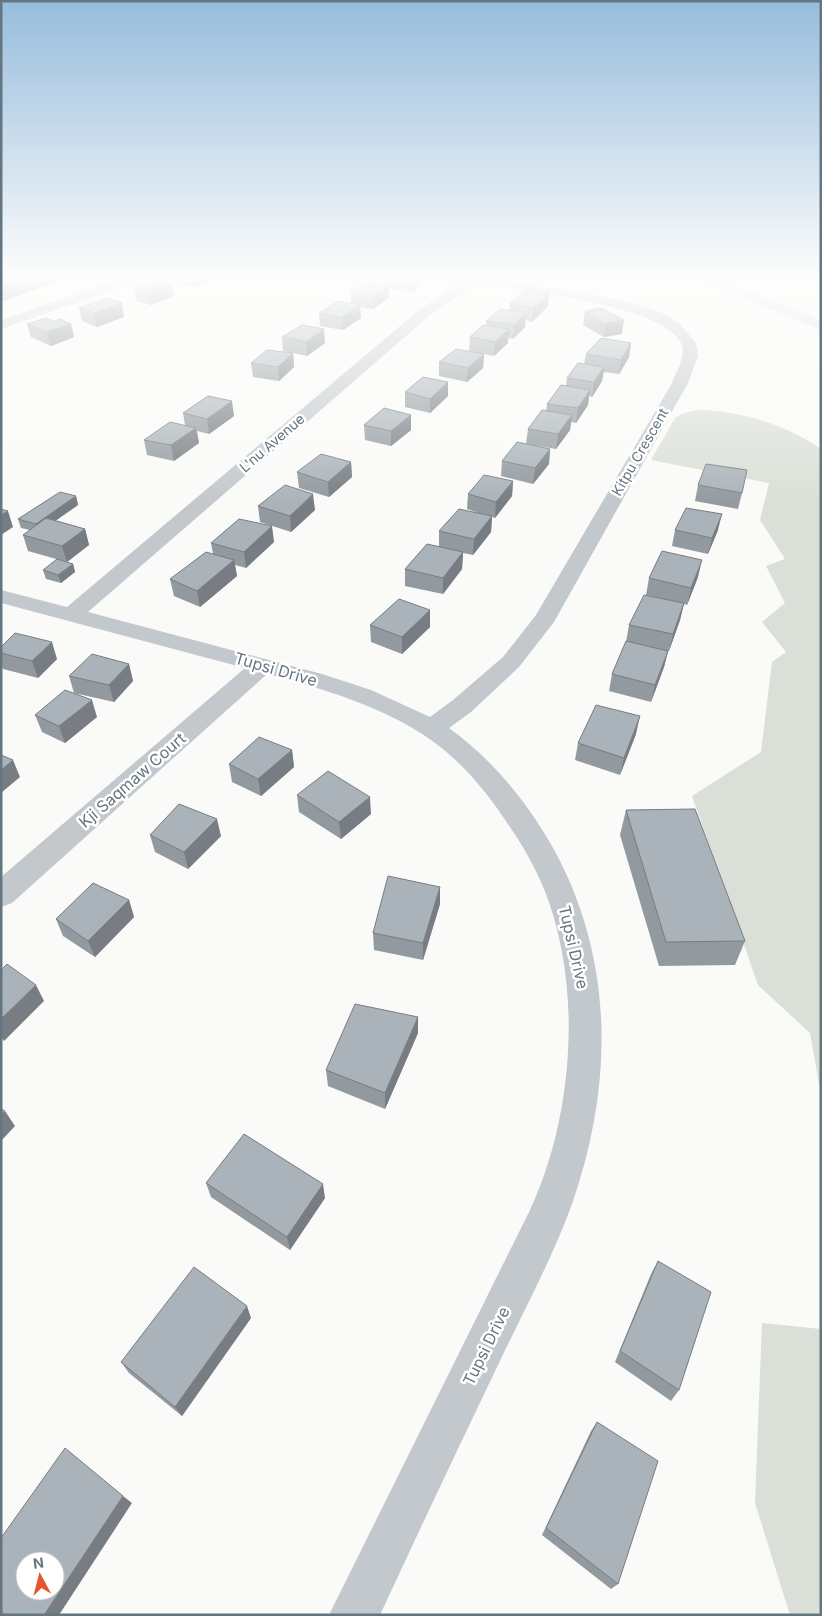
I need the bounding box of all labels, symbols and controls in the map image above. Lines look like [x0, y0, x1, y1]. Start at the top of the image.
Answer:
street label: Kitpu Crescent [608, 405, 672, 499]
street label: L'nu Avenue [236, 410, 308, 475]
street label: Tupsi Drive [232, 648, 320, 690]
street label: Kji Saqmaw Court [75, 728, 189, 832]
street label: Tupsi Drive [555, 903, 593, 991]
street label: Tupsi Drive [458, 1303, 514, 1389]
north arrow [15, 1551, 65, 1601]
text: N [32, 1554, 45, 1572]

